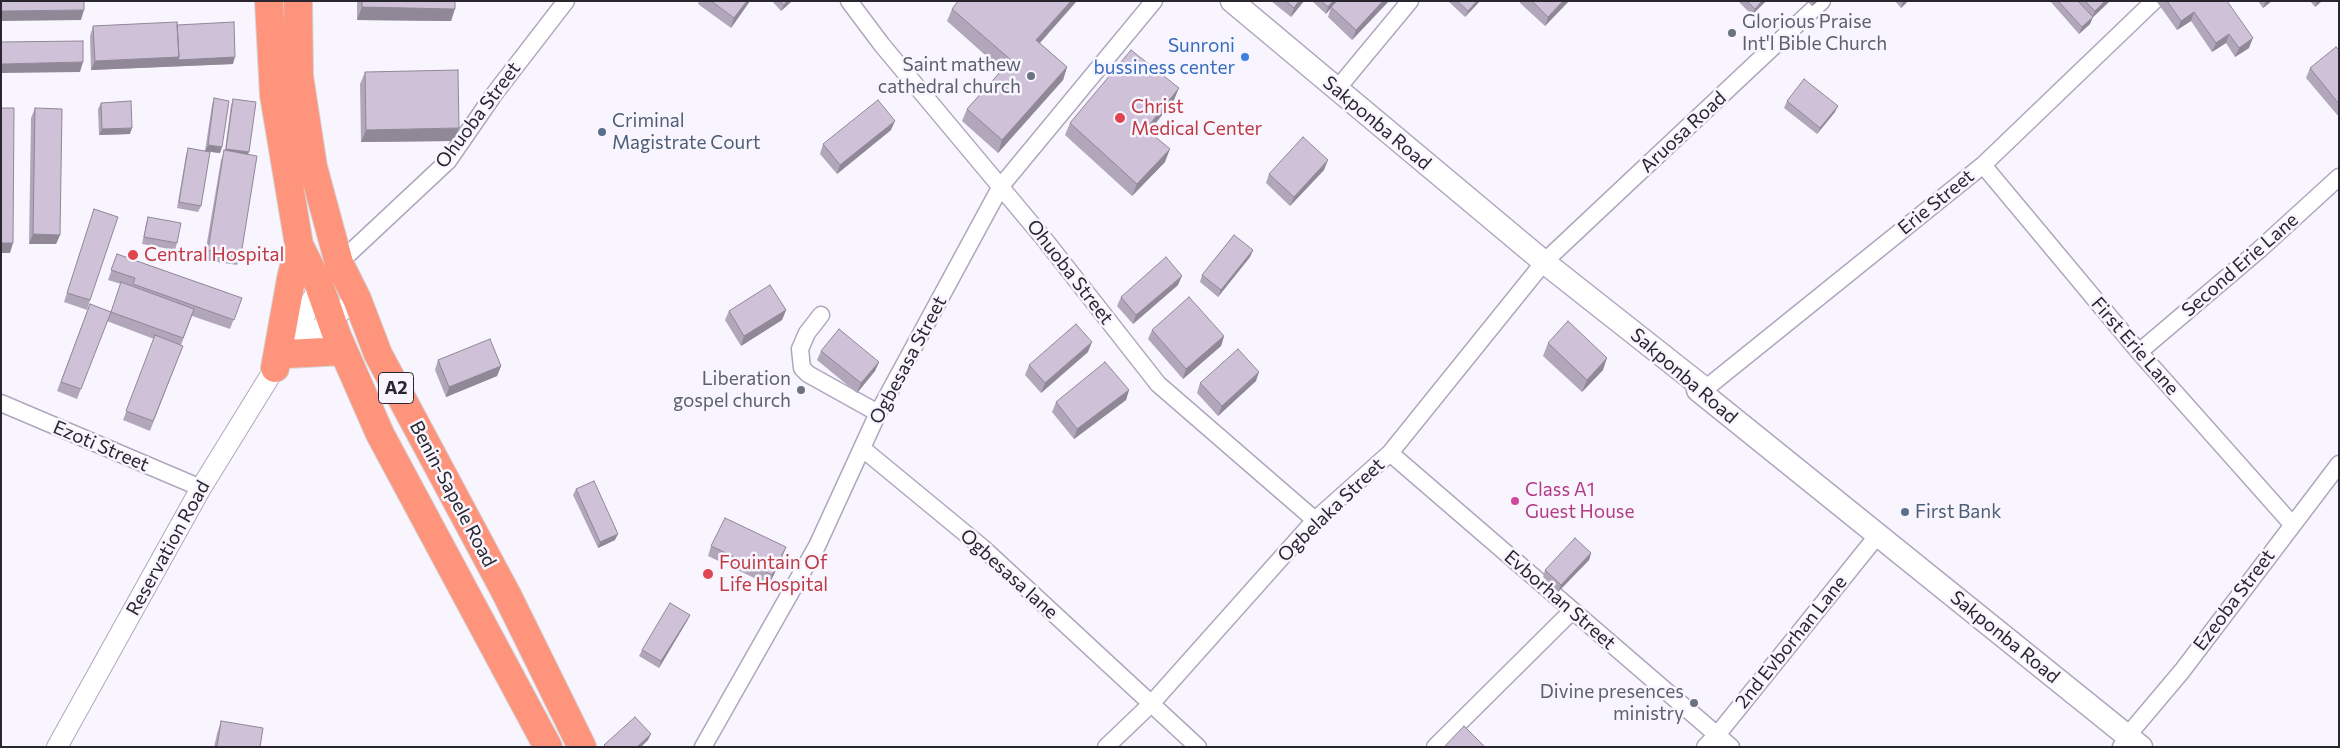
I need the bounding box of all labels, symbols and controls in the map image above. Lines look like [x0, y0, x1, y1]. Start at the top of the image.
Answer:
place label: Glorious Praise Int'l Bible Church [1742, 11, 1887, 55]
marker: Glorious Praise Int'l Bible Church [1726, 27, 1738, 39]
place label: Sunroni bussiness center [1094, 35, 1235, 79]
marker: Sunroni bussiness center [1239, 51, 1251, 63]
place label: Saint mathew cathedral church [878, 54, 1021, 98]
street label: Ohuoba Street [431, 57, 525, 173]
marker: Saint mathew cathedral church [1025, 70, 1037, 82]
street label: Sakponba Road [1318, 71, 1436, 175]
street label: Aruosa Road [1635, 86, 1731, 178]
place label: Christ Medical Center [1131, 96, 1262, 140]
place label: Criminal Magistrate Court [612, 110, 761, 154]
marker: Christ Medical Center [1113, 111, 1127, 125]
marker: Criminal Magistrate Court [596, 126, 608, 138]
street label: Erie Street [1893, 164, 1979, 240]
street label: Second Erie Lane [2177, 208, 2303, 322]
street label: Ohuoba Street [1022, 215, 1118, 329]
place label: Central Hospital [144, 244, 284, 266]
marker: Central Hospital [126, 248, 140, 262]
street label: Ogbesasa Street [865, 292, 951, 428]
street label: First Erie Lane [2086, 292, 2184, 400]
street label: Sakponba Road [1626, 323, 1742, 429]
place label: Liberation gospel church [673, 368, 791, 412]
road number: A2 [378, 372, 414, 403]
marker: Liberation gospel church [795, 384, 807, 396]
street label: Ezoti Street [50, 416, 152, 476]
street label: Benin-Sapele Road [405, 417, 501, 571]
street label: Ogbelaka Street [1273, 453, 1389, 567]
street label: Reservation Road [121, 477, 215, 619]
place label: Class A1 Guest House [1525, 479, 1634, 523]
marker: Class A1 Guest House [1509, 495, 1521, 507]
place label: First Bank [1915, 501, 2001, 523]
marker: First Bank [1899, 506, 1911, 518]
street label: Ogbesasa lane [955, 524, 1063, 624]
street label: Evborhan Street [1500, 545, 1620, 655]
street label: Ezeoba Street [2189, 545, 2279, 655]
place label: Fouintain Of Life Hospital [719, 552, 828, 596]
marker: Fouintain Of Life Hospital [701, 567, 715, 581]
street label: 2nd Evborhan Lane [1731, 571, 1851, 713]
street label: Sakponba Road [1946, 586, 2064, 688]
place label: Divine presences ministry [1540, 681, 1684, 725]
marker: Divine presences ministry [1688, 697, 1700, 709]

